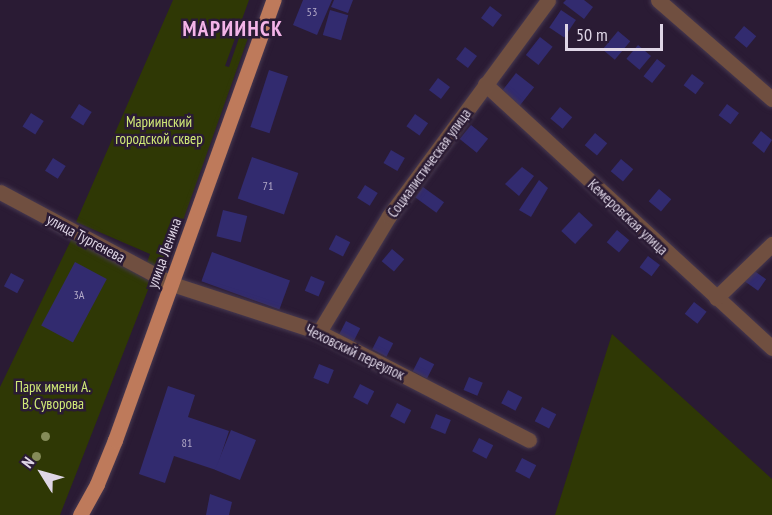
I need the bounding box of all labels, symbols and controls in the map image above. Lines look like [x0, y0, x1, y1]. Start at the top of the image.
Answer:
house number: 53 [307, 5, 317, 19]
scale bar [568, 12, 666, 50]
district label: МАРИИНСК [182, 16, 284, 42]
text: 50 m [576, 23, 608, 46]
street label: Социалистическая улица [383, 105, 475, 221]
park label: Мариинский городской сквер [115, 112, 203, 147]
street label: Кемеровская улица [584, 175, 672, 259]
house number: 71 [263, 179, 273, 193]
street label: улица Тургенева [44, 210, 128, 266]
street label: улица Ленина [143, 215, 185, 291]
house number: 3А [73, 288, 85, 302]
street label: Чеховский переулок [302, 320, 408, 384]
park label: Парк имени А. В. Суворова [15, 377, 91, 412]
house number: 81 [182, 436, 192, 450]
north arrow [12, 443, 72, 503]
text: N [17, 453, 38, 472]

